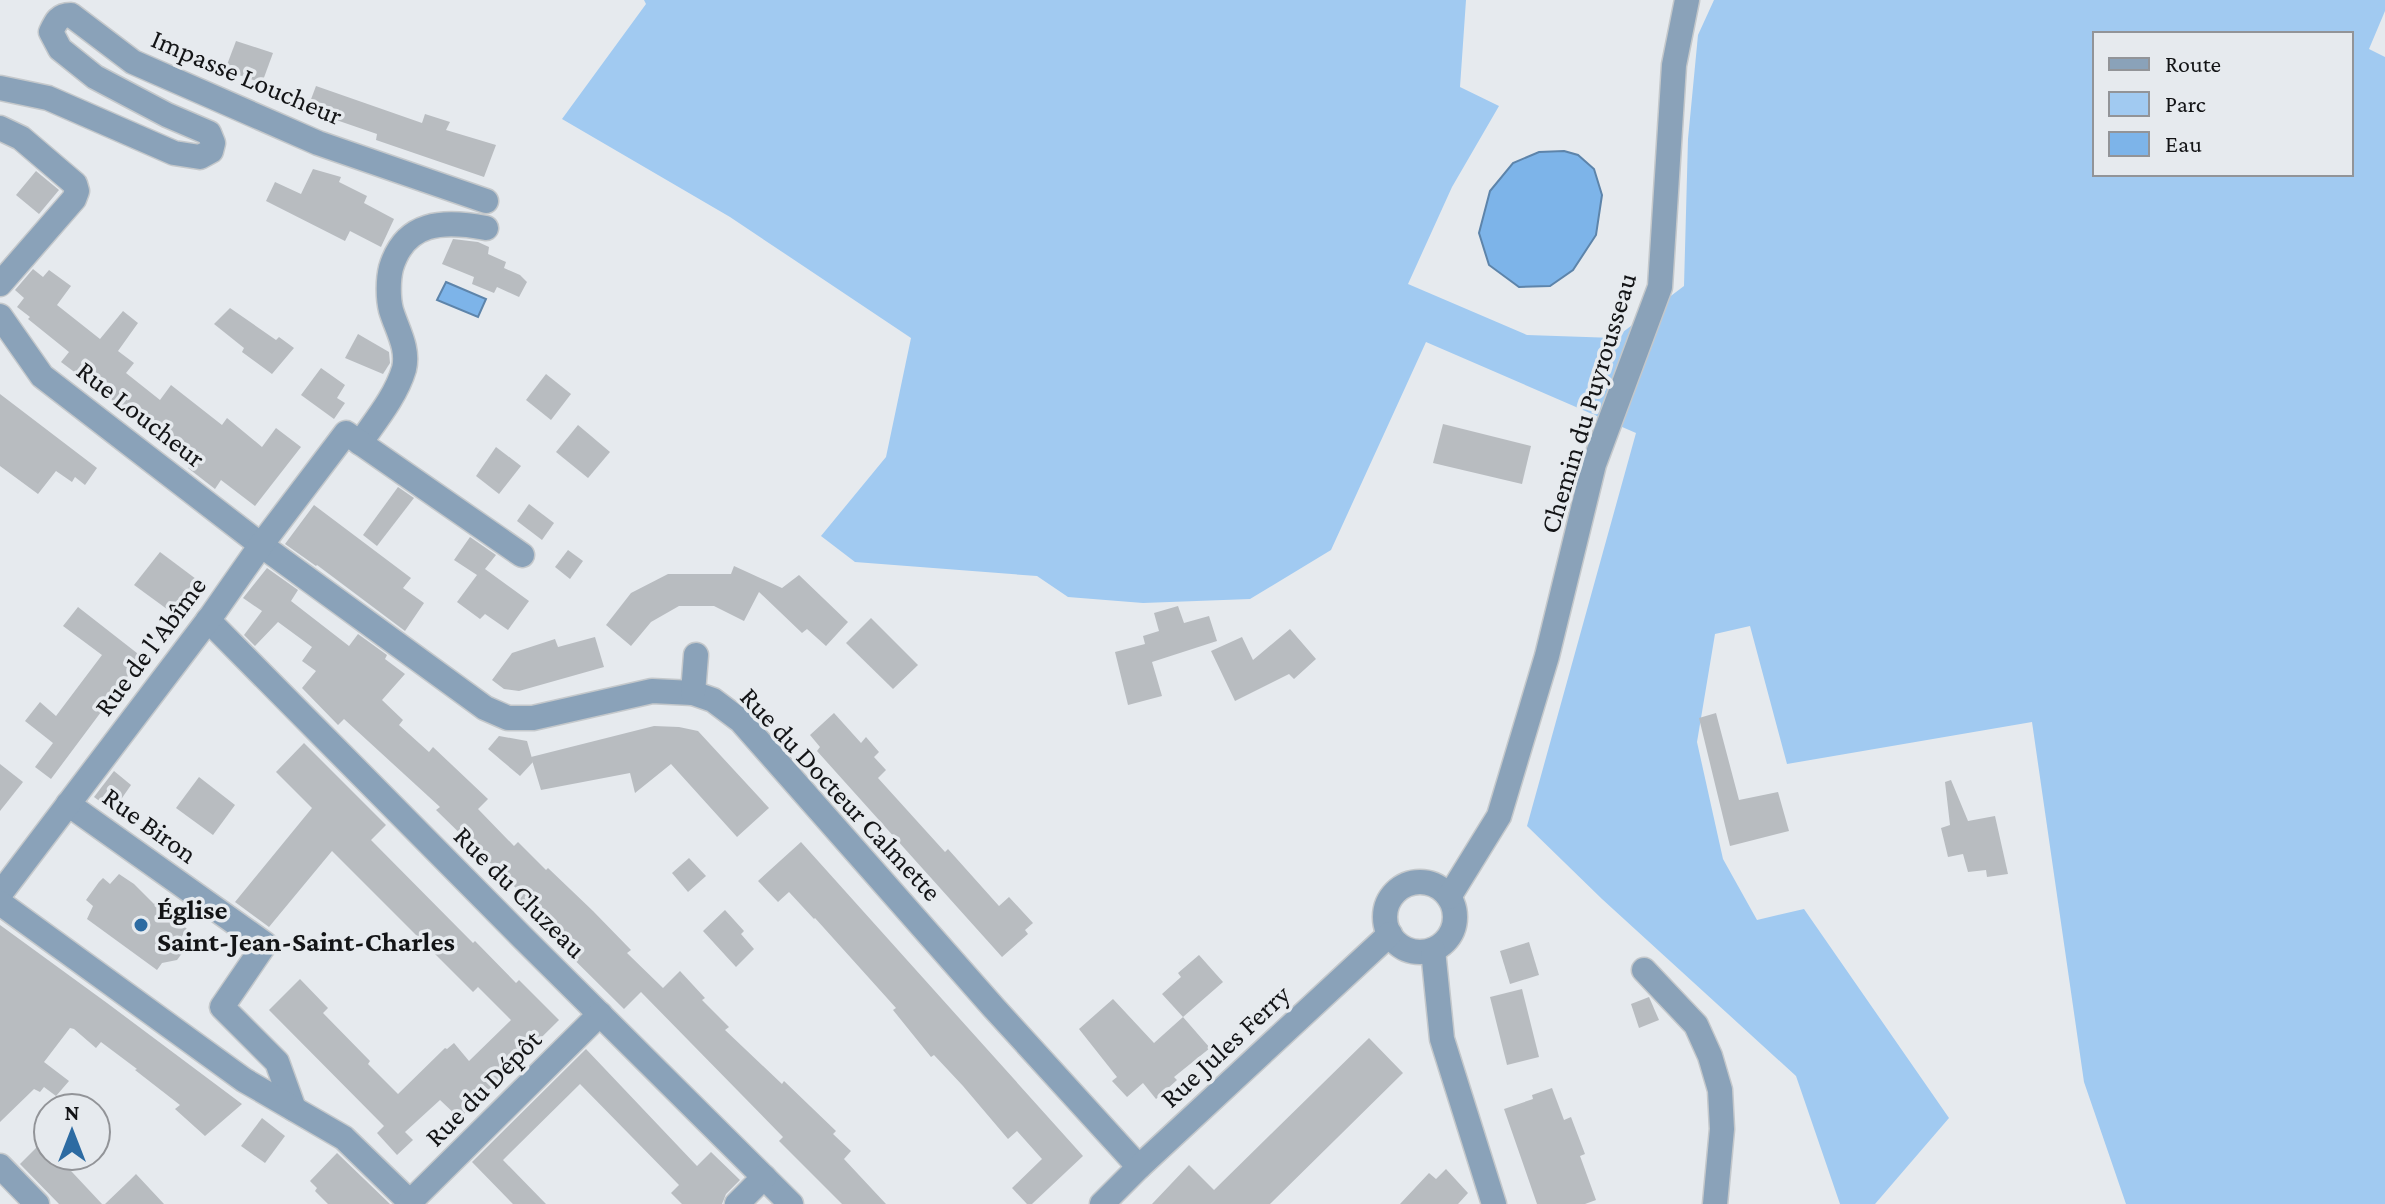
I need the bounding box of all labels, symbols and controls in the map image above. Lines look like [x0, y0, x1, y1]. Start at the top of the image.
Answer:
street label: Impasse Loucheur [147, 23, 347, 131]
legend [2093, 32, 2353, 176]
text: Route [2165, 50, 2221, 77]
text: Parc [2165, 90, 2206, 117]
text: Eau [2165, 130, 2202, 157]
street label: Chemin du Puyrousseau [1534, 269, 1642, 537]
street label: Rue Loucheur [71, 354, 211, 474]
street label: Rue de l'Abîme [88, 570, 212, 722]
street label: Rue du Docteur Calmette [734, 681, 948, 907]
street label: Rue Biron [97, 781, 203, 869]
street label: Rue du Cluzeau [448, 820, 592, 964]
place label: Église Saint-Jean-Saint-Charles [157, 894, 455, 957]
marker: Église Saint-Jean-Saint-Charles [132, 916, 150, 934]
street label: Rue Jules Ferry [1154, 978, 1297, 1114]
street label: Rue du Dépôt [419, 1023, 548, 1152]
north arrow [32, 1092, 112, 1172]
text: N [65, 1100, 80, 1125]

